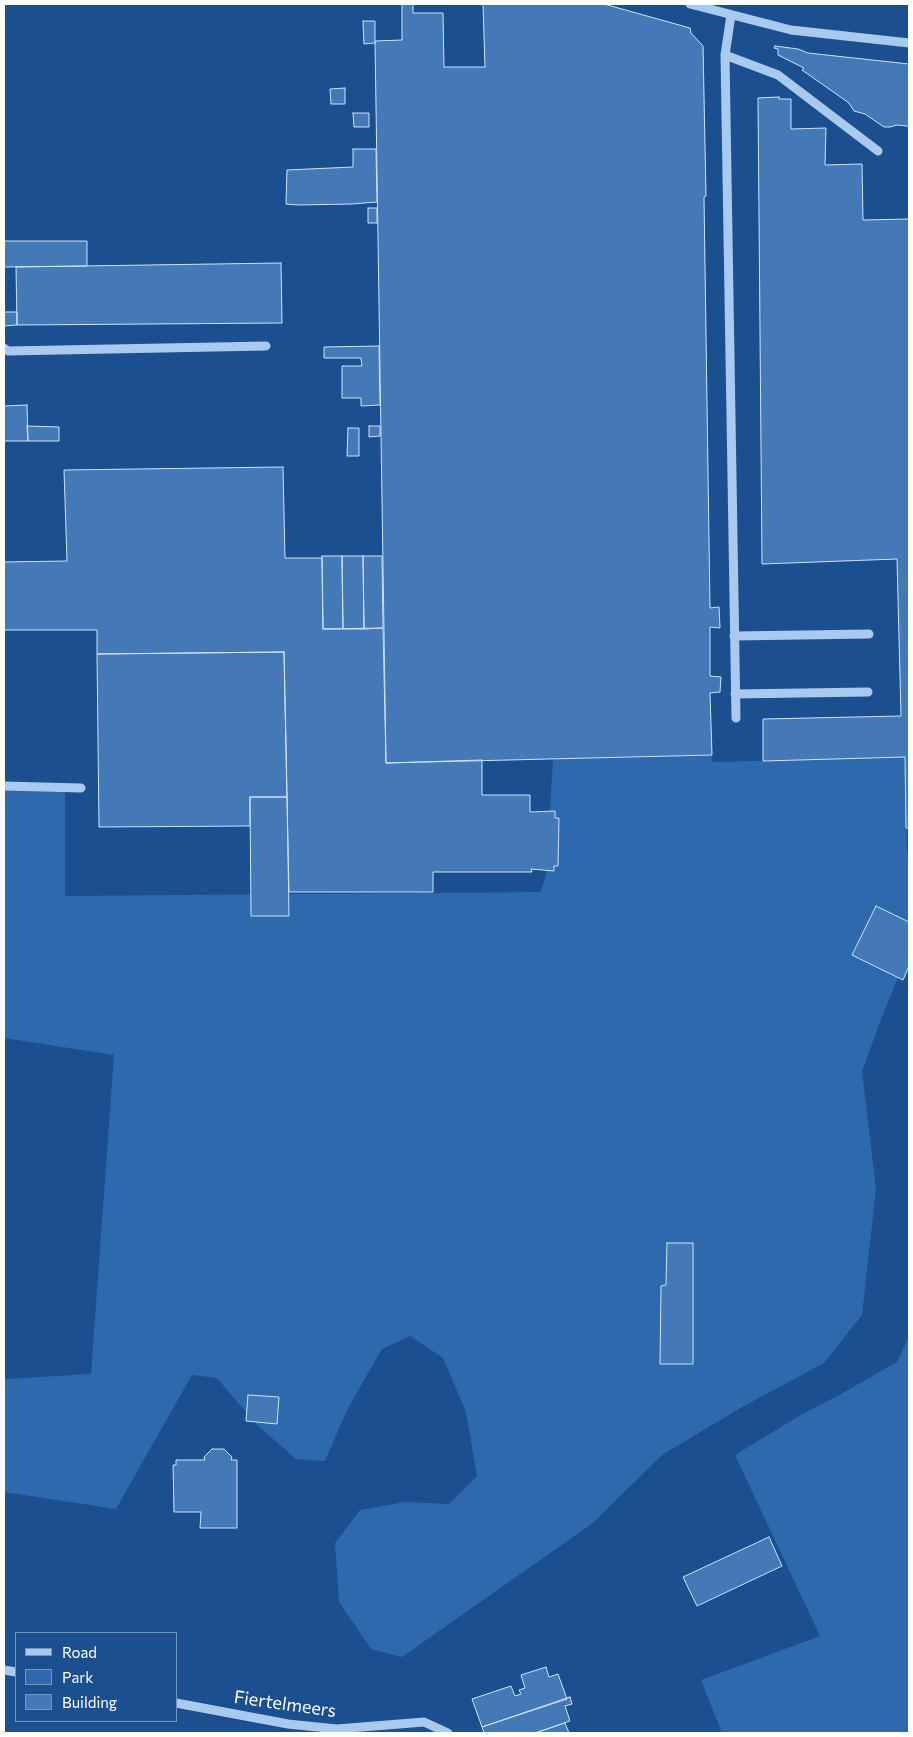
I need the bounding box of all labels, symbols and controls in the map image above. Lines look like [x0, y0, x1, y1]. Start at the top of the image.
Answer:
legend [15, 1632, 178, 1722]
text: Road [62, 1643, 97, 1661]
text: Park [62, 1668, 93, 1686]
street label: Fiertelmeers [233, 1686, 337, 1722]
text: Building [62, 1693, 117, 1711]

